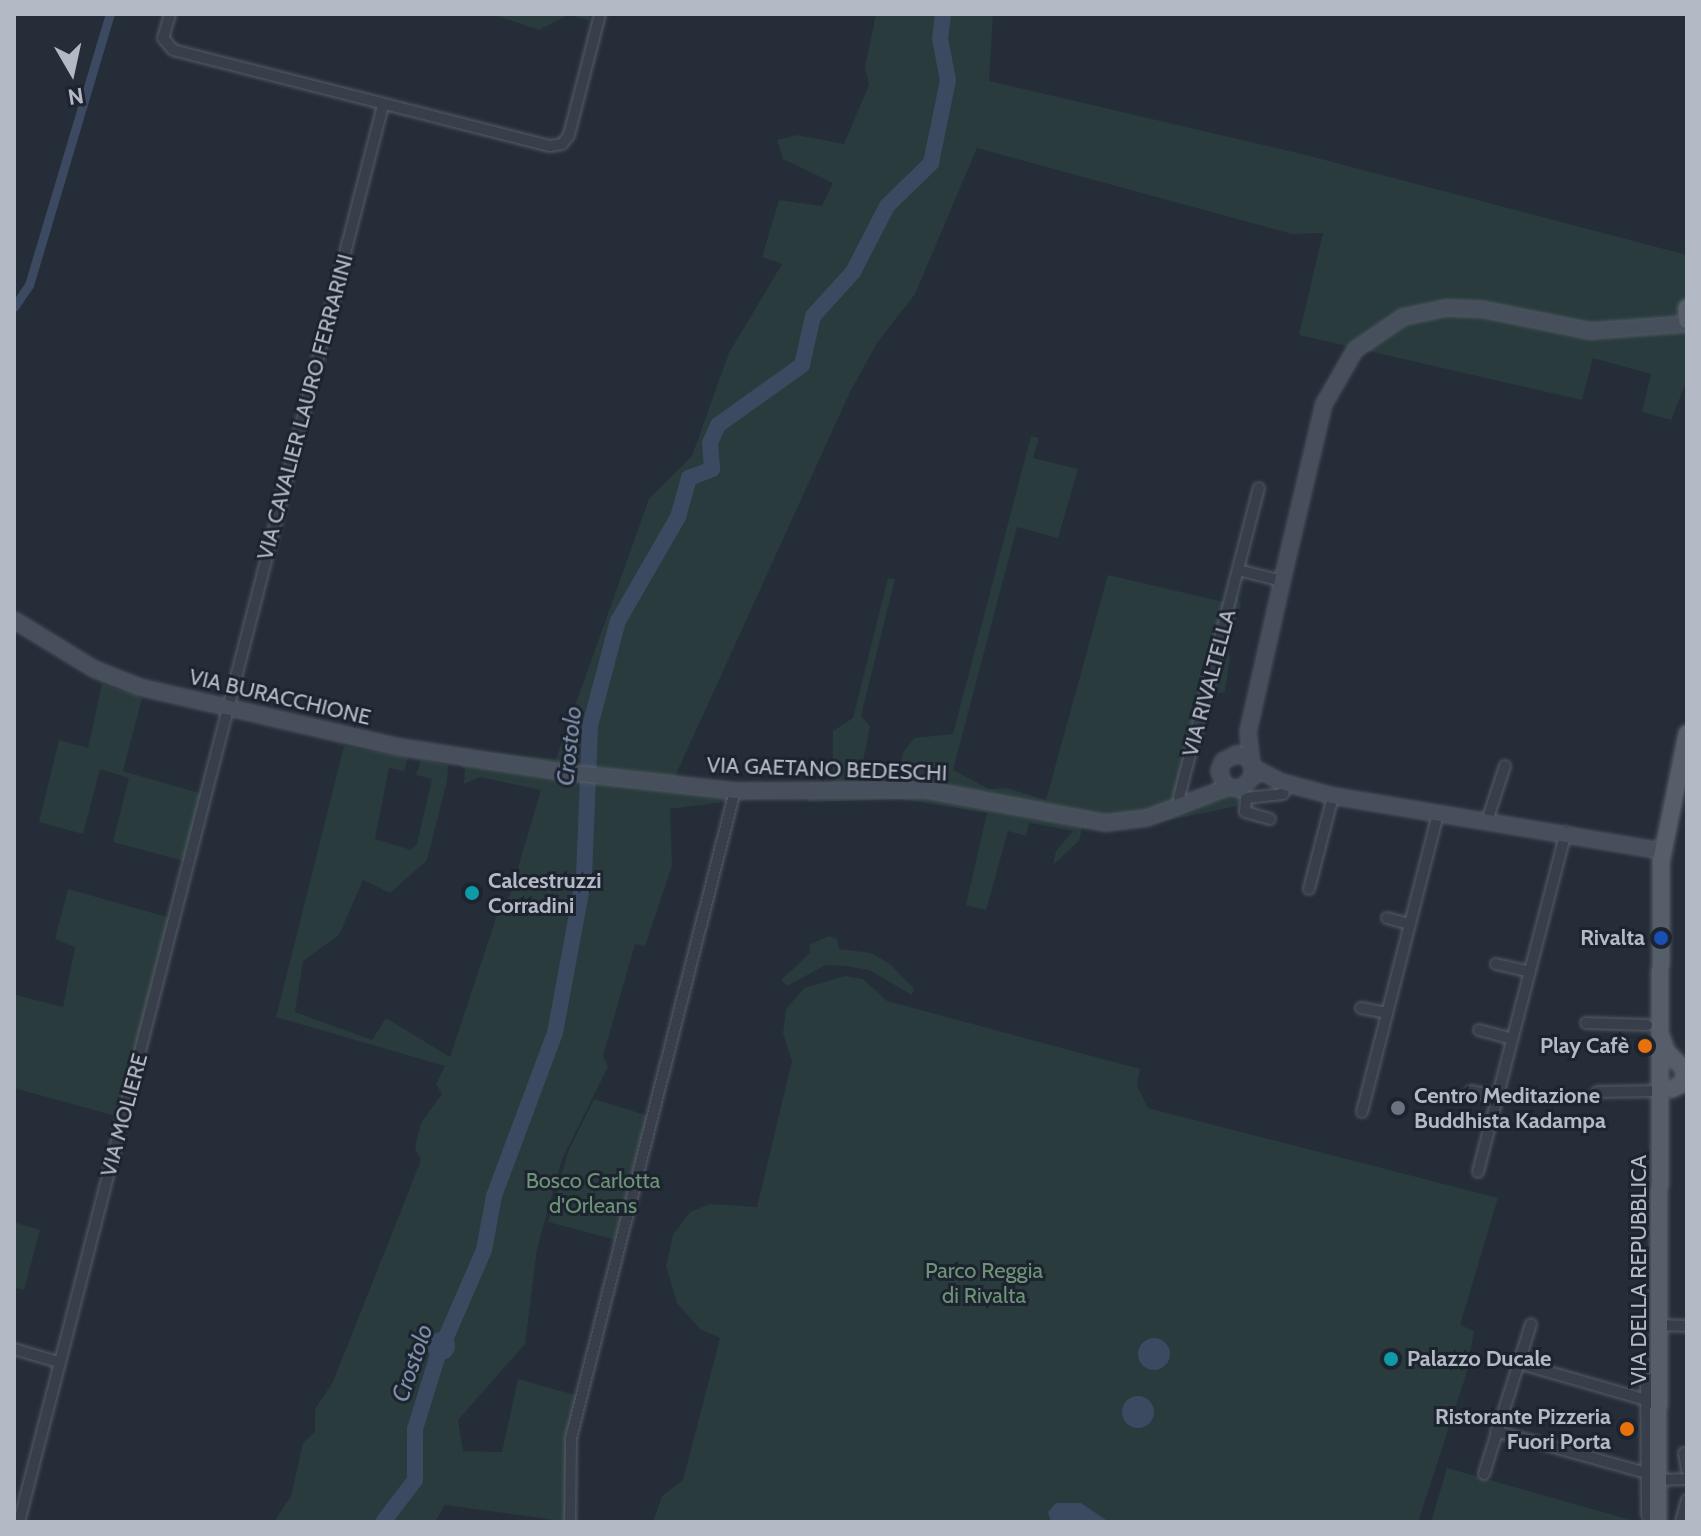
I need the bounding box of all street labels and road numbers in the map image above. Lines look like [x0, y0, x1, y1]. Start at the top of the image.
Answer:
street label: VIA CAVALIER LAURO FERRARINI [251, 251, 359, 563]
street label: VIA RIVALTELLA [1177, 606, 1241, 760]
street label: VIA BURACCHIONE [187, 663, 373, 731]
street label: VIA GAETANO BEDESCHI [706, 752, 948, 786]
street label: VIA MOLIERE [95, 1050, 153, 1180]
street label: VIA DELLA REPUBBLICA [1626, 1155, 1652, 1385]

